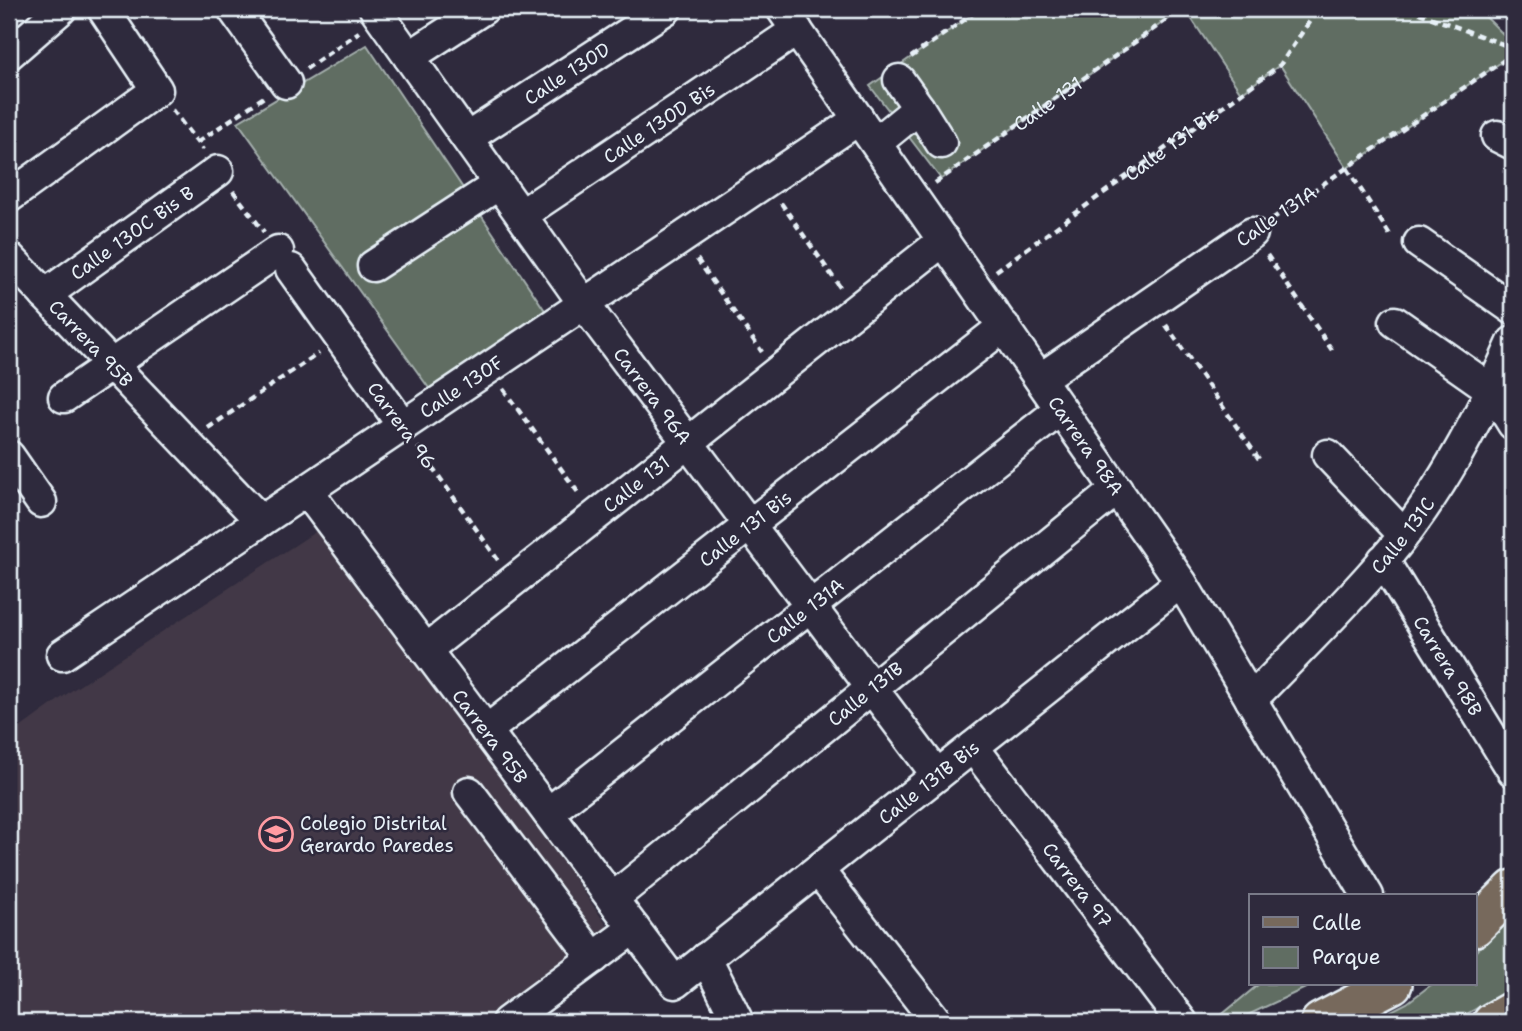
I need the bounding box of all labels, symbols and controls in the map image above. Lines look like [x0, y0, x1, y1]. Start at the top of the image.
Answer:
street label: Calle 130D [519, 37, 615, 111]
street label: Calle 131 [1009, 71, 1088, 137]
street label: Calle 130D Bis [598, 76, 720, 169]
street label: Calle 131 Bis [1120, 101, 1224, 187]
street label: Calle 130C Bis B [65, 180, 199, 286]
street label: Calle 131A [1231, 180, 1322, 253]
street label: Carrera 95B [43, 294, 138, 392]
street label: Carrera 96A [608, 342, 697, 450]
street label: Calle 130F [415, 350, 508, 424]
street label: Carrera 96 [362, 377, 442, 474]
street label: Carrera 98A [1042, 391, 1129, 501]
street label: Calle 131 [598, 450, 675, 518]
street label: Calle 131 Bis [694, 485, 797, 573]
street label: Calle 131C [1365, 492, 1440, 579]
street label: Calle 131A [761, 573, 849, 649]
street label: Carrera 98B [1407, 611, 1488, 721]
street label: Calle 131B [823, 656, 908, 732]
street label: Carrera 95B [446, 684, 533, 789]
street label: Calle 131B Bis [873, 735, 985, 830]
place label: Colegio Distrital Gerardo Paredes [300, 811, 454, 858]
school or university icon: Colegio Distrital Gerardo Paredes [257, 815, 295, 853]
street label: Carrera 97 [1037, 837, 1118, 933]
legend [1249, 894, 1476, 986]
text: Calle [1312, 909, 1362, 937]
text: Parque [1312, 943, 1381, 971]

